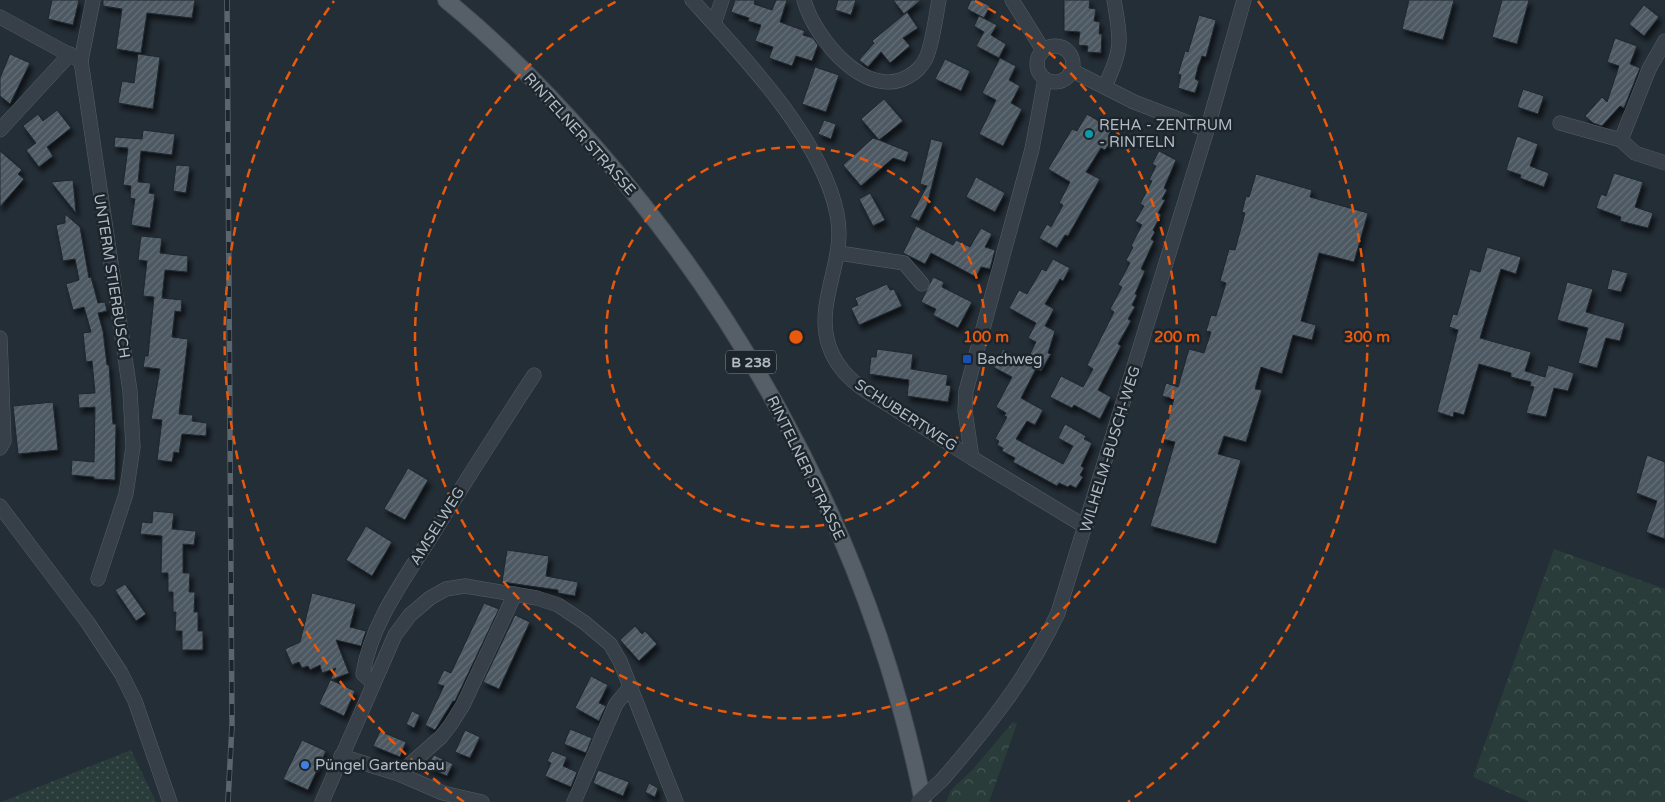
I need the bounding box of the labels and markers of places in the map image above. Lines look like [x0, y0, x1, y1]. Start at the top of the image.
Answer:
place label: REHA - ZENTRUM - RINTELN [1099, 116, 1233, 151]
marker: REHA - ZENTRUM - RINTELN [1083, 128, 1095, 140]
centre of rings [787, 328, 805, 346]
place label: Bachweg [977, 350, 1043, 368]
marker: Bachweg [961, 353, 973, 365]
place label: Püngel Gartenbau [315, 756, 445, 774]
marker: Püngel Gartenbau [299, 759, 311, 771]

